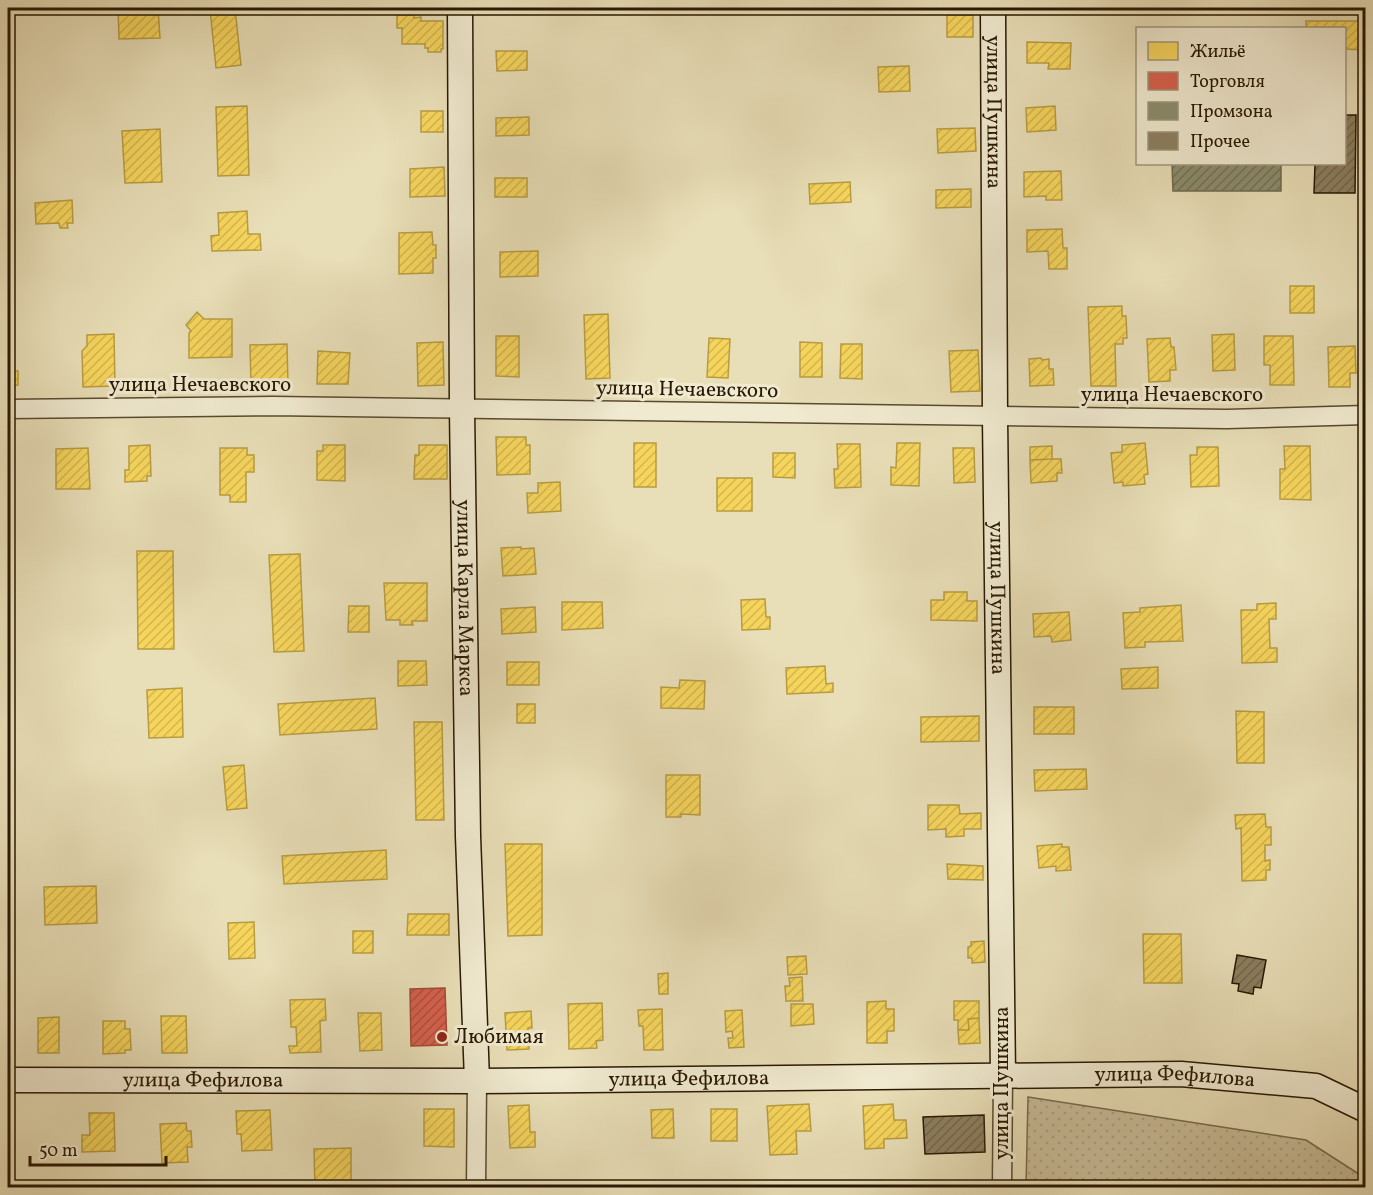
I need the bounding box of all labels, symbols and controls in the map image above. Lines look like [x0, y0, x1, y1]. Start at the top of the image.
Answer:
legend [1136, 27, 1346, 165]
street label: улица Пушкина [979, 35, 1008, 189]
text: Жильё [1190, 40, 1246, 65]
text: Торговля [1190, 70, 1265, 95]
text: Промзона [1190, 100, 1273, 125]
text: Прочее [1190, 130, 1250, 155]
street label: улица Нечаевского [109, 371, 291, 400]
street label: улица Нечаевского [596, 374, 778, 406]
street label: улица Нечаевского [1081, 381, 1263, 410]
street label: улица Карла Маркса [449, 499, 481, 697]
street label: улица Пушкина [982, 521, 1013, 675]
street label: улица Пушкина [988, 1006, 1017, 1160]
place label: Любимая [454, 1023, 544, 1052]
marker: Любимая [435, 1030, 449, 1044]
street label: улица Фефилова [1094, 1059, 1256, 1095]
street label: улица Фефилова [608, 1064, 770, 1094]
street label: улица Фефилова [123, 1066, 283, 1095]
scale bar [30, 1129, 166, 1167]
text: 50 m [39, 1139, 78, 1164]

